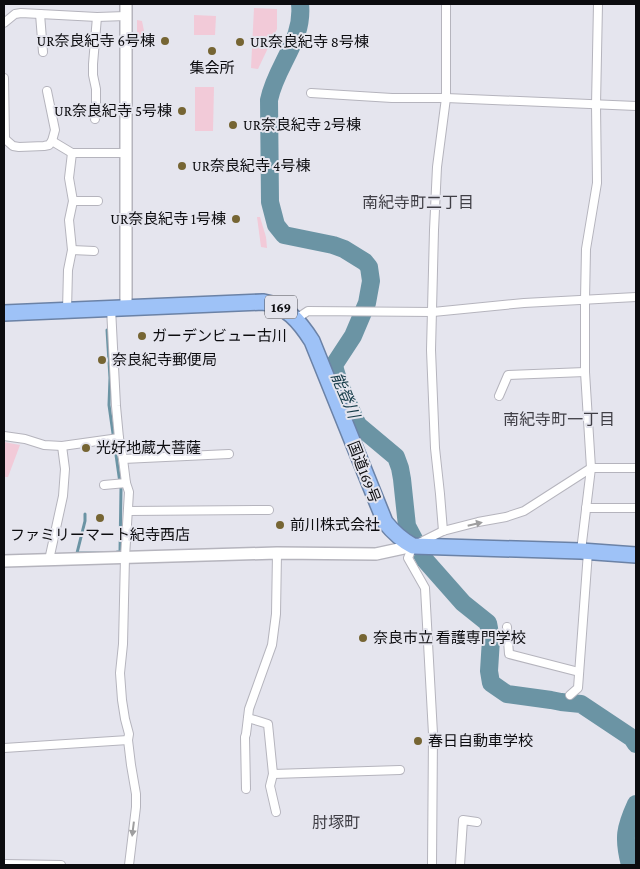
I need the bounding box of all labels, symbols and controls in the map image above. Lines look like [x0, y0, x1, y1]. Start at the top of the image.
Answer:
place label: UR奈良紀寺 6号棟 [37, 32, 155, 49]
place label: UR奈良紀寺 8号棟 [250, 33, 369, 50]
marker: UR奈良紀寺 6号棟 [159, 35, 171, 47]
marker: UR奈良紀寺 8号棟 [234, 36, 246, 48]
marker: 集会所 [206, 45, 218, 57]
place label: 集会所 [189, 60, 235, 76]
place label: UR奈良紀寺 5号棟 [54, 102, 172, 119]
marker: UR奈良紀寺 5号棟 [176, 105, 188, 117]
place label: UR奈良紀寺 2号棟 [243, 116, 361, 133]
marker: UR奈良紀寺 2号棟 [227, 119, 239, 131]
place label: UR奈良紀寺 4号棟 [192, 157, 311, 174]
marker: UR奈良紀寺 4号棟 [176, 160, 188, 172]
district label: 南紀寺町二丁目 [362, 194, 474, 211]
place label: UR奈良紀寺 1号棟 [110, 210, 226, 227]
marker: UR奈良紀寺 1号棟 [230, 213, 242, 225]
road number: 169 [265, 296, 297, 318]
place label: ガーデンビュー古川 [152, 328, 287, 344]
marker: ガーデンビュー古川 [136, 330, 148, 342]
place label: 奈良紀寺郵便局 [112, 352, 217, 368]
marker: 奈良紀寺郵便局 [96, 354, 108, 366]
water label: 能登川 [328, 370, 364, 422]
district label: 南紀寺町一丁目 [503, 411, 615, 428]
street label: 国道169号 [345, 439, 383, 505]
place label: 光好地蔵大菩薩 [96, 440, 201, 456]
marker: 光好地蔵大菩薩 [80, 442, 92, 454]
marker: ファミリーマート紀寺西店 [94, 512, 106, 524]
place label: 前川株式会社 [290, 517, 380, 533]
marker: 前川株式会社 [274, 519, 286, 531]
one-way arrow [467, 519, 483, 527]
place label: ファミリーマート紀寺西店 [10, 527, 190, 543]
place label: 奈良市立 看護専門学校 [373, 630, 526, 646]
marker: 奈良市立 看護専門学校 [357, 632, 369, 644]
place label: 春日自動車学校 [428, 733, 533, 749]
marker: 春日自動車学校 [412, 735, 424, 747]
district label: 肘塚町 [312, 814, 360, 831]
one-way arrow [129, 822, 137, 838]

